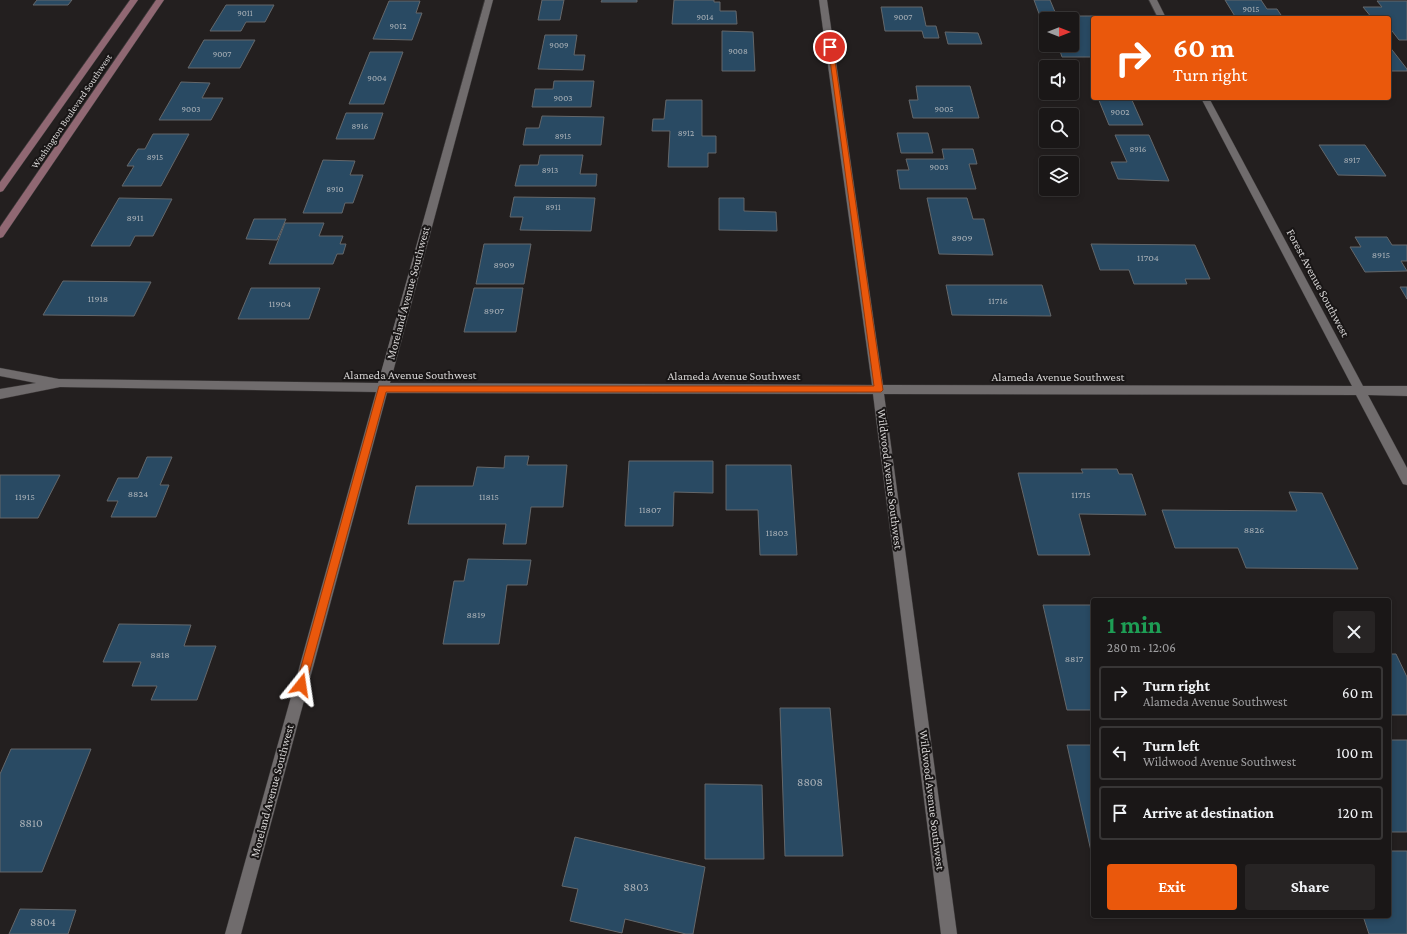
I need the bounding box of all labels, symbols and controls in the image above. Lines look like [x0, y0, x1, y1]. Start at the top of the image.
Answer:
house number: 9015 [1243, 4, 1259, 14]
house number: 9011 [237, 8, 253, 18]
house number: 9014 [696, 12, 714, 22]
house number: 9007 [894, 12, 912, 22]
north arrow [1039, 12, 1079, 52]
map controls [1039, 12, 1079, 196]
house number: 9012 [390, 21, 406, 31]
pin [813, 30, 847, 64]
icon: right [1107, 32, 1159, 84]
text: 60 m [1173, 32, 1234, 63]
icon: arrive [819, 36, 841, 58]
house number: 9009 [549, 40, 569, 50]
house number: 9008 [728, 46, 748, 56]
house number: 9007 [213, 49, 231, 59]
street label: Washington Boulevard Southwest [29, 51, 114, 171]
button: sound [1039, 60, 1079, 100]
text: Turn right [1173, 65, 1247, 85]
house number: 9004 [367, 73, 387, 83]
house number: 9003 [554, 93, 572, 103]
house number: 9003 [182, 104, 200, 114]
house number: 9005 [935, 104, 954, 114]
house number: 9002 [1111, 107, 1129, 117]
button: search [1039, 108, 1079, 148]
house number: 8916 [352, 121, 369, 131]
house number: 8912 [678, 128, 694, 138]
house number: 8915 [555, 131, 571, 141]
house number: 8916 [1130, 144, 1147, 154]
house number: 8915 [147, 152, 163, 162]
house number: 8917 [1344, 155, 1360, 165]
button: layers [1039, 156, 1079, 196]
house number: 9003 [930, 162, 948, 172]
house number: 8913 [542, 165, 558, 175]
house number: 8910 [326, 184, 344, 194]
house number: 8911 [545, 202, 561, 212]
house number: 8911 [126, 212, 144, 223]
street label: Moreland Avenue Southwest [383, 224, 433, 361]
street label: Forest Avenue Southwest [1284, 227, 1353, 340]
house number: 8909 [951, 232, 973, 243]
house number: 8915 [1372, 249, 1390, 260]
house number: 11704 [1137, 252, 1159, 263]
house number: 8909 [493, 259, 515, 270]
house number: 11918 [88, 293, 108, 304]
house number: 11716 [988, 295, 1008, 306]
house number: 11904 [269, 298, 291, 309]
house number: 8907 [484, 305, 505, 316]
street label: Alameda Avenue Southwest [343, 368, 478, 382]
street label: Alameda Avenue Southwest [667, 369, 802, 383]
street label: Alameda Avenue Southwest [991, 370, 1126, 384]
street label: Wildwood Avenue Southwest [874, 408, 906, 551]
house number: 8824 [128, 488, 148, 499]
house number: 11715 [1071, 489, 1091, 500]
house number: 11915 [15, 491, 35, 502]
house number: 11815 [479, 491, 499, 502]
house number: 11807 [639, 504, 661, 515]
house number: 8826 [1244, 524, 1264, 535]
house number: 11803 [766, 527, 788, 538]
house number: 8819 [466, 609, 486, 620]
text: 1 min [1107, 611, 1162, 638]
button: close [1333, 611, 1375, 653]
text: 280 m · 12:06 [1107, 640, 1176, 655]
house number: 8818 [150, 649, 170, 660]
house number: 8817 [1065, 653, 1084, 664]
position arrow [280, 664, 322, 706]
text: Turn right [1143, 678, 1210, 694]
icon: right [1109, 682, 1131, 704]
text: 60 m [1342, 685, 1373, 701]
text: Alameda Avenue Southwest [1143, 694, 1287, 709]
street label: Moreland Avenue Southwest [247, 722, 297, 859]
street label: Wildwood Avenue Southwest [916, 729, 948, 872]
text: Turn left [1143, 738, 1199, 754]
icon: left [1109, 742, 1131, 764]
text: 100 m [1336, 745, 1373, 761]
text: Wildwood Avenue Southwest [1143, 754, 1296, 769]
house number: 8808 [797, 775, 823, 789]
icon: arrive [1109, 802, 1131, 824]
text: Arrive at destination [1143, 805, 1274, 821]
text: 120 m [1338, 805, 1373, 821]
house number: 8810 [19, 816, 43, 830]
button: Exit [1107, 864, 1237, 910]
button: Share [1245, 864, 1375, 910]
house number: 8803 [623, 880, 649, 894]
house number: 8804 [30, 915, 56, 929]

